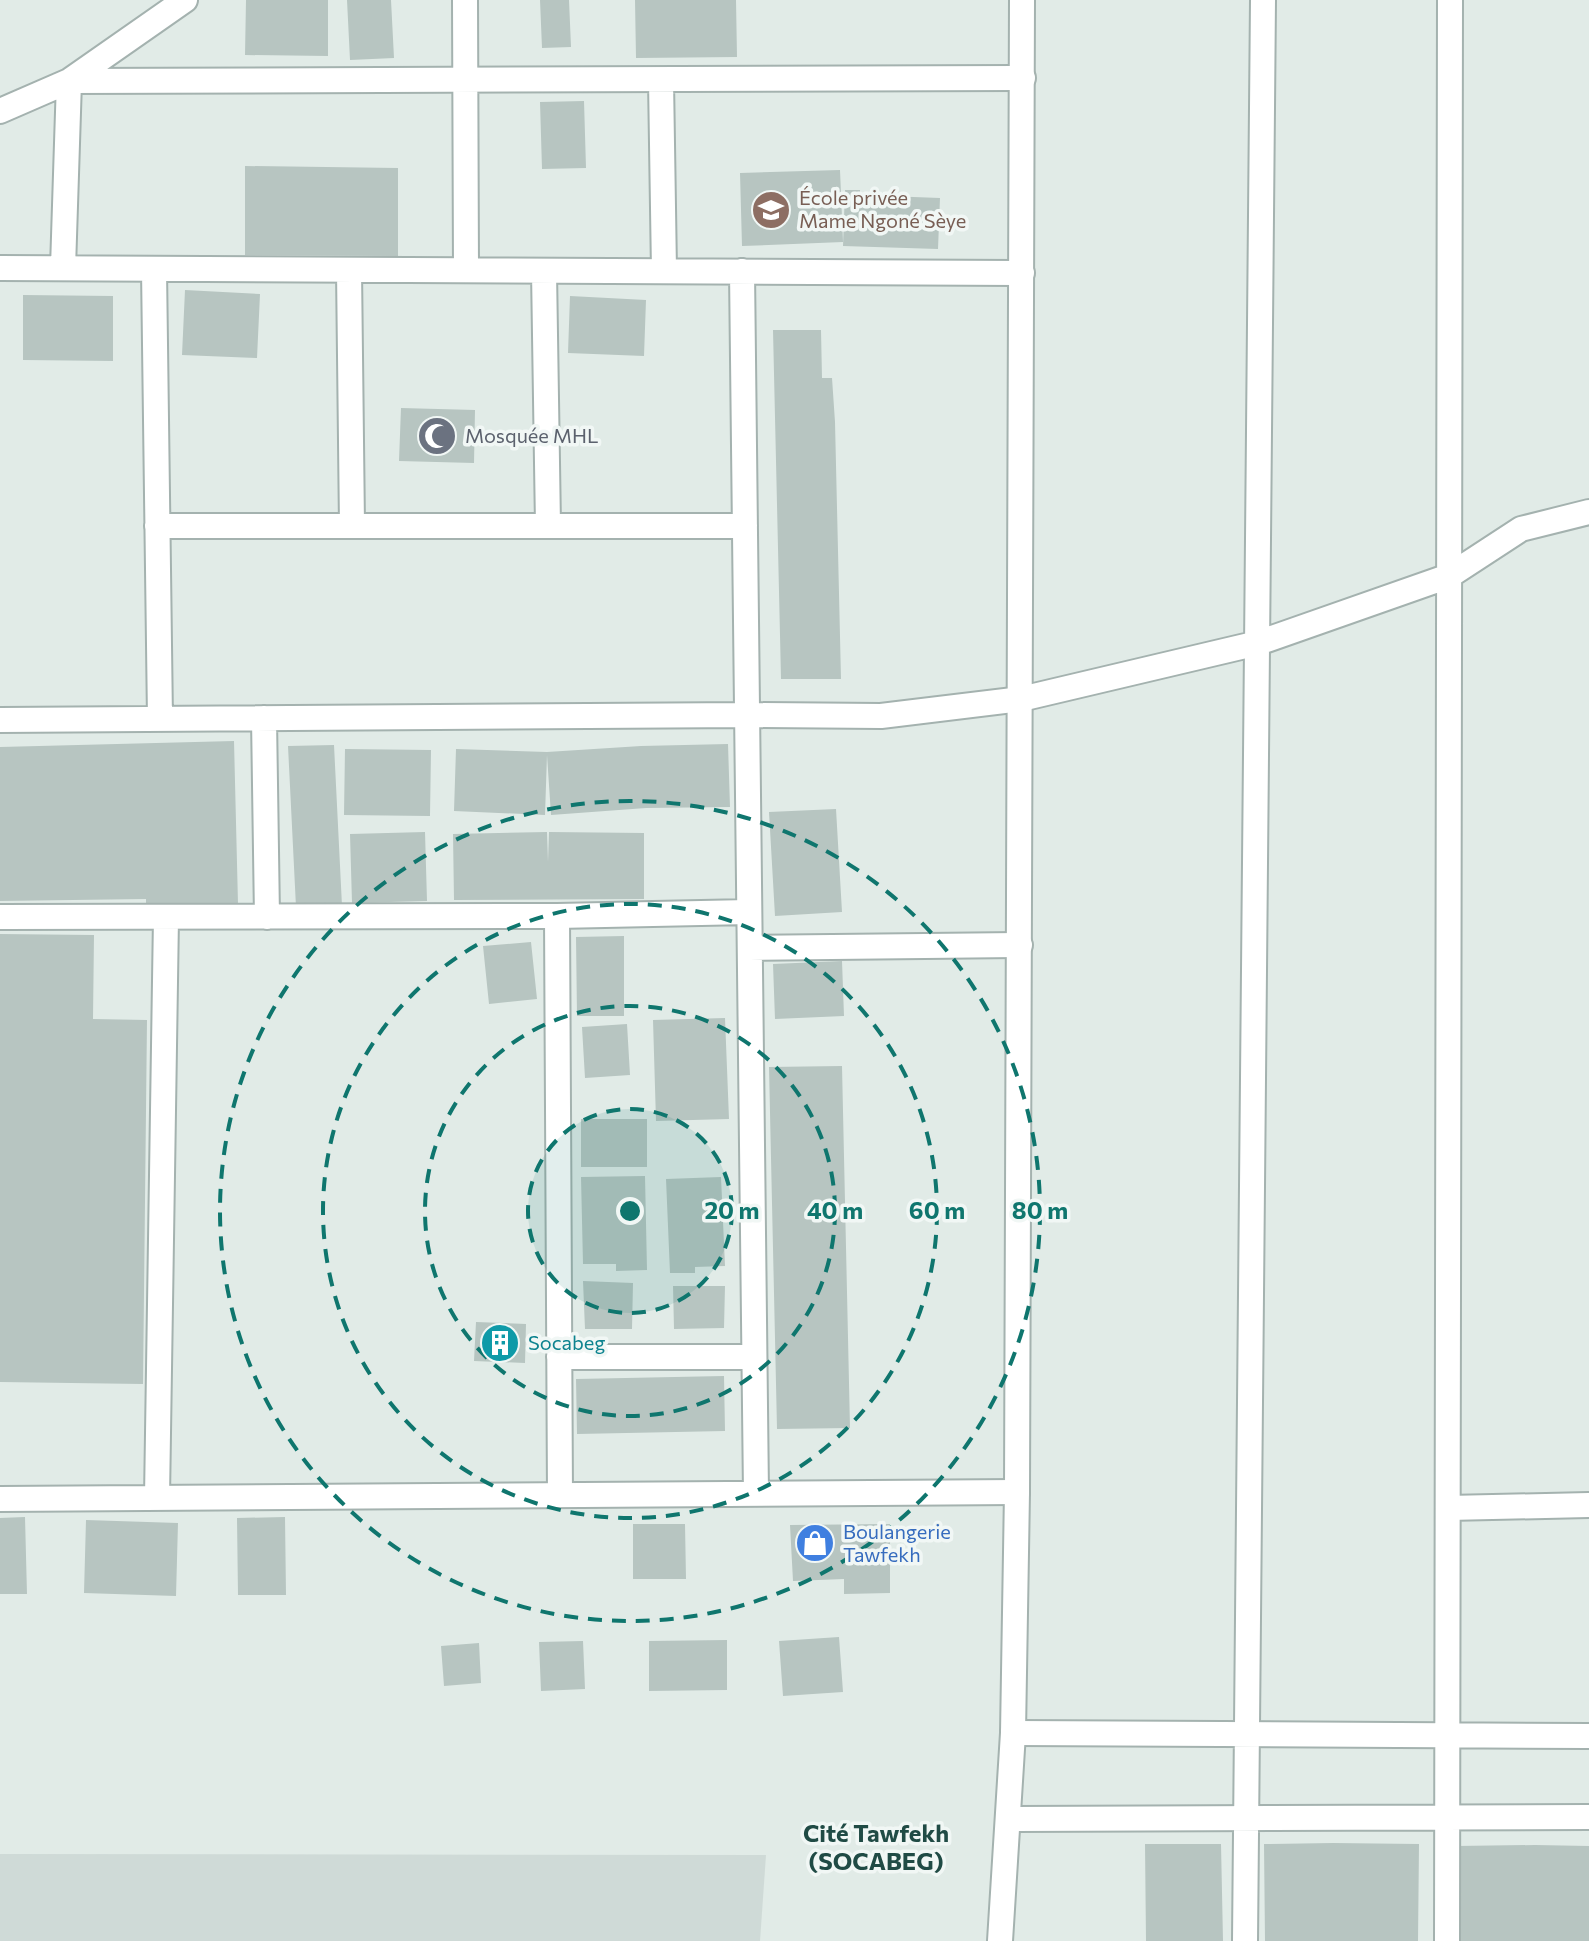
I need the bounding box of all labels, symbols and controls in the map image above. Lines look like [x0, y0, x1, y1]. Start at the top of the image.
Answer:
place label: École privée Mame Ngoné Sèye [799, 185, 966, 232]
school or university icon: École privée Mame Ngoné Sèye [750, 189, 792, 231]
mosque icon: Mosquée MHL [416, 415, 458, 457]
place label: Mosquée MHL [465, 423, 598, 447]
text: 20 m [705, 1195, 759, 1224]
text: 40 m [807, 1195, 863, 1224]
text: 60 m [909, 1195, 965, 1224]
text: 80 m [1012, 1195, 1068, 1224]
centre of rings [616, 1197, 644, 1225]
building icon: Socabeg [479, 1322, 521, 1364]
place label: Socabeg [528, 1330, 605, 1354]
place label: Boulangerie Tawfekh [843, 1519, 951, 1566]
shop icon: Boulangerie Tawfekh [794, 1522, 836, 1564]
district label: Cité Tawfekh (SOCABEG) [803, 1818, 949, 1875]

